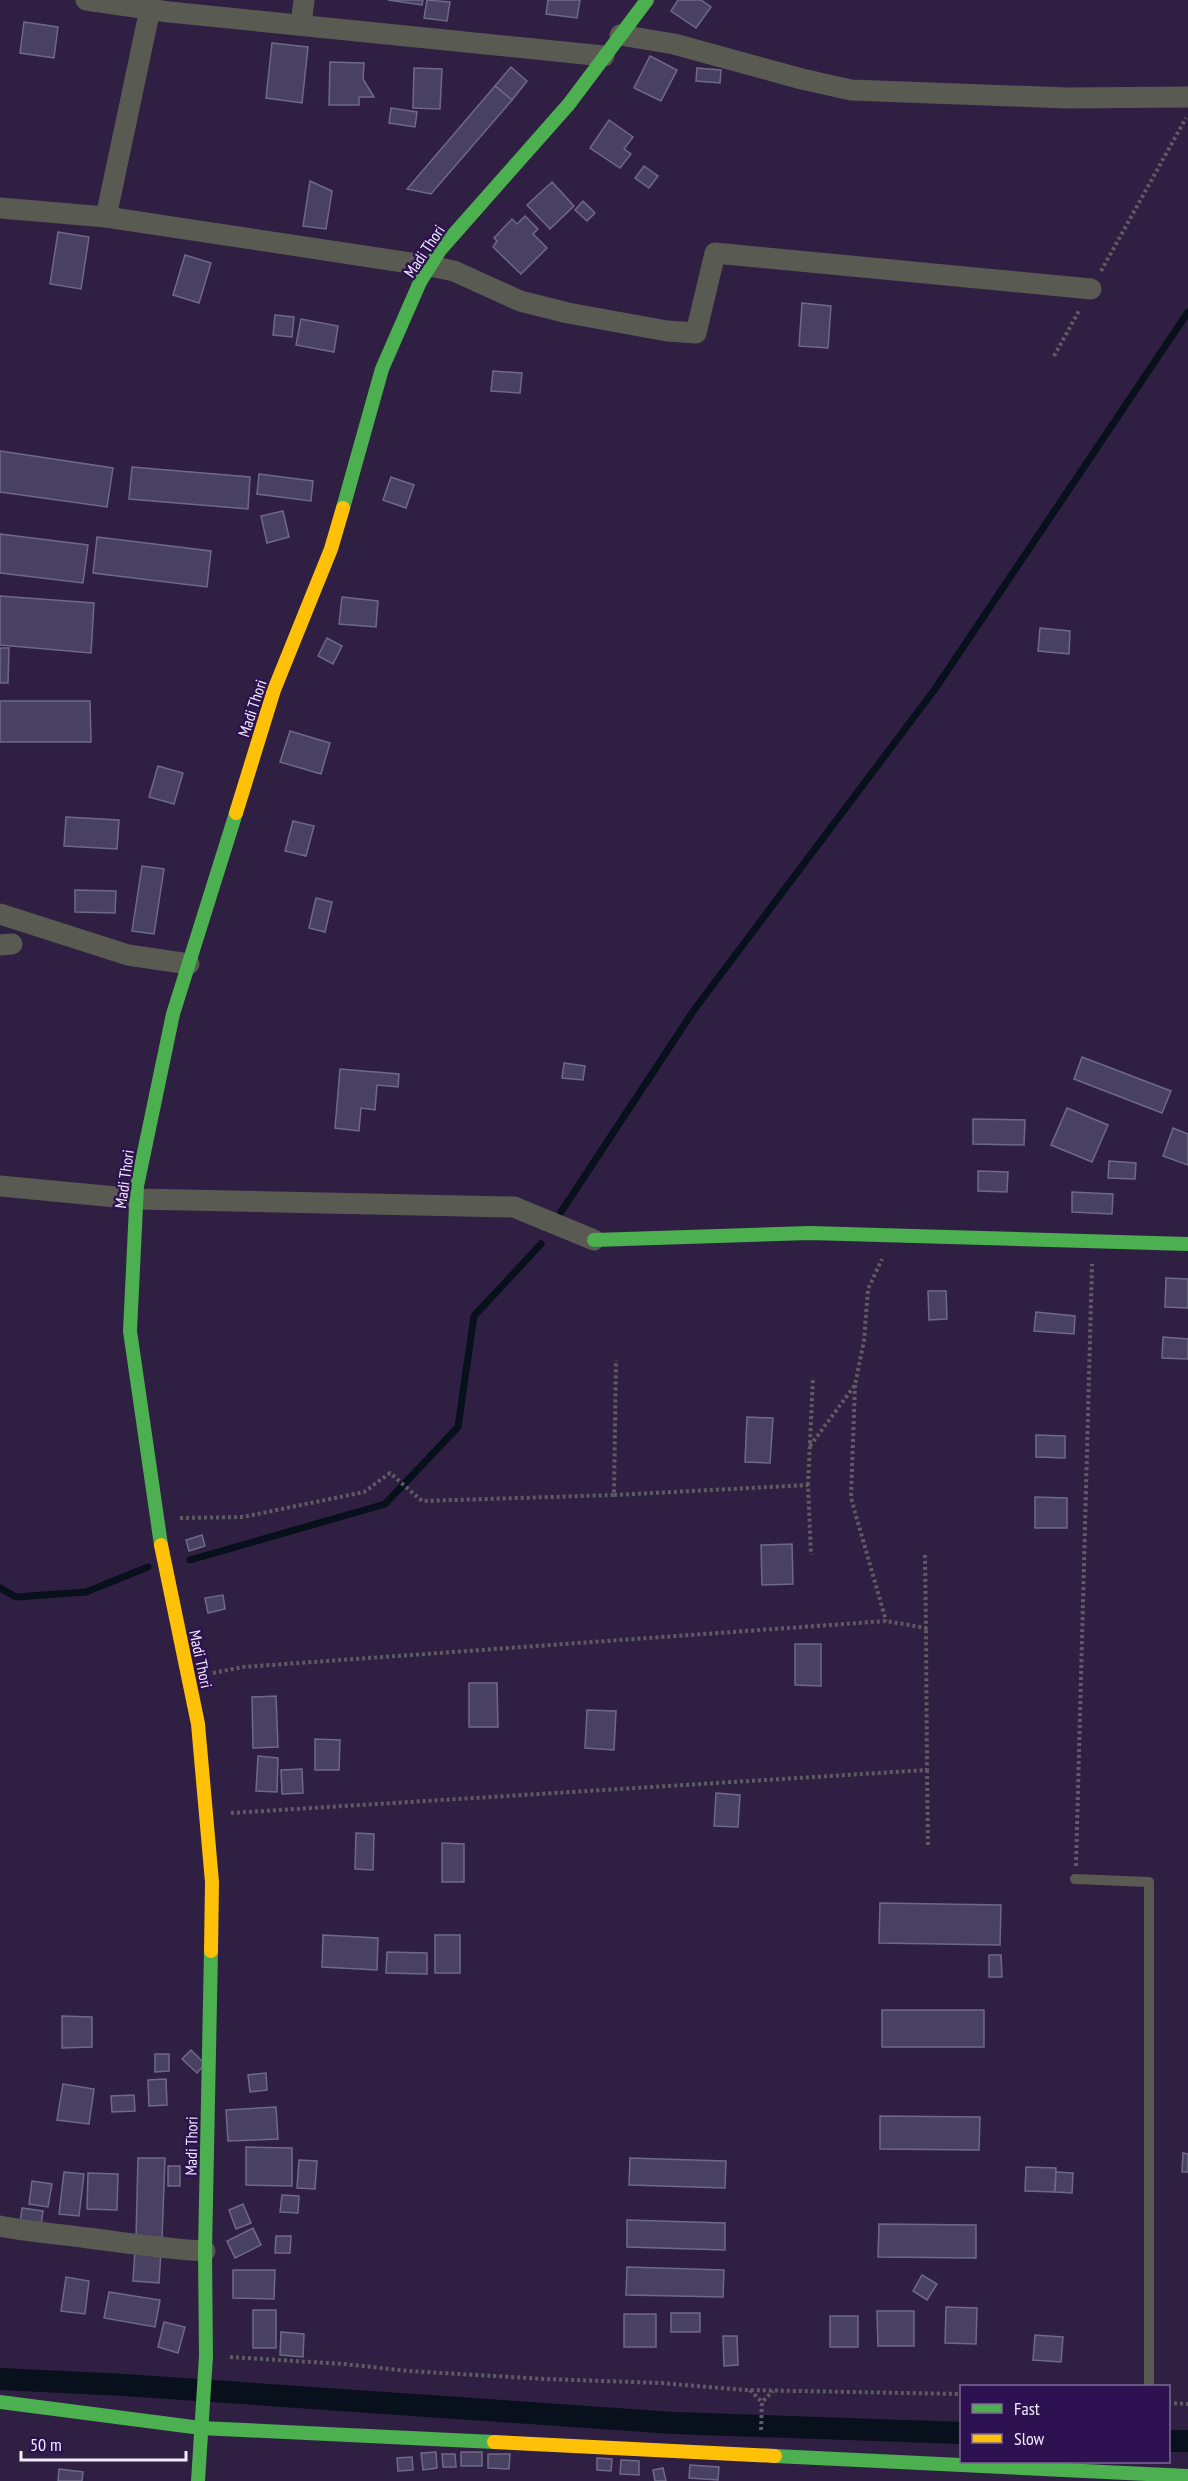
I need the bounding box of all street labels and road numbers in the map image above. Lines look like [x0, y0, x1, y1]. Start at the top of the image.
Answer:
street label: Madi Thori [399, 221, 449, 281]
street label: Madi Thori [233, 677, 271, 739]
street label: Madi Thori [110, 1148, 138, 1210]
street label: Madi Thori [185, 1628, 217, 1690]
street label: Madi Thori [180, 2116, 202, 2176]

